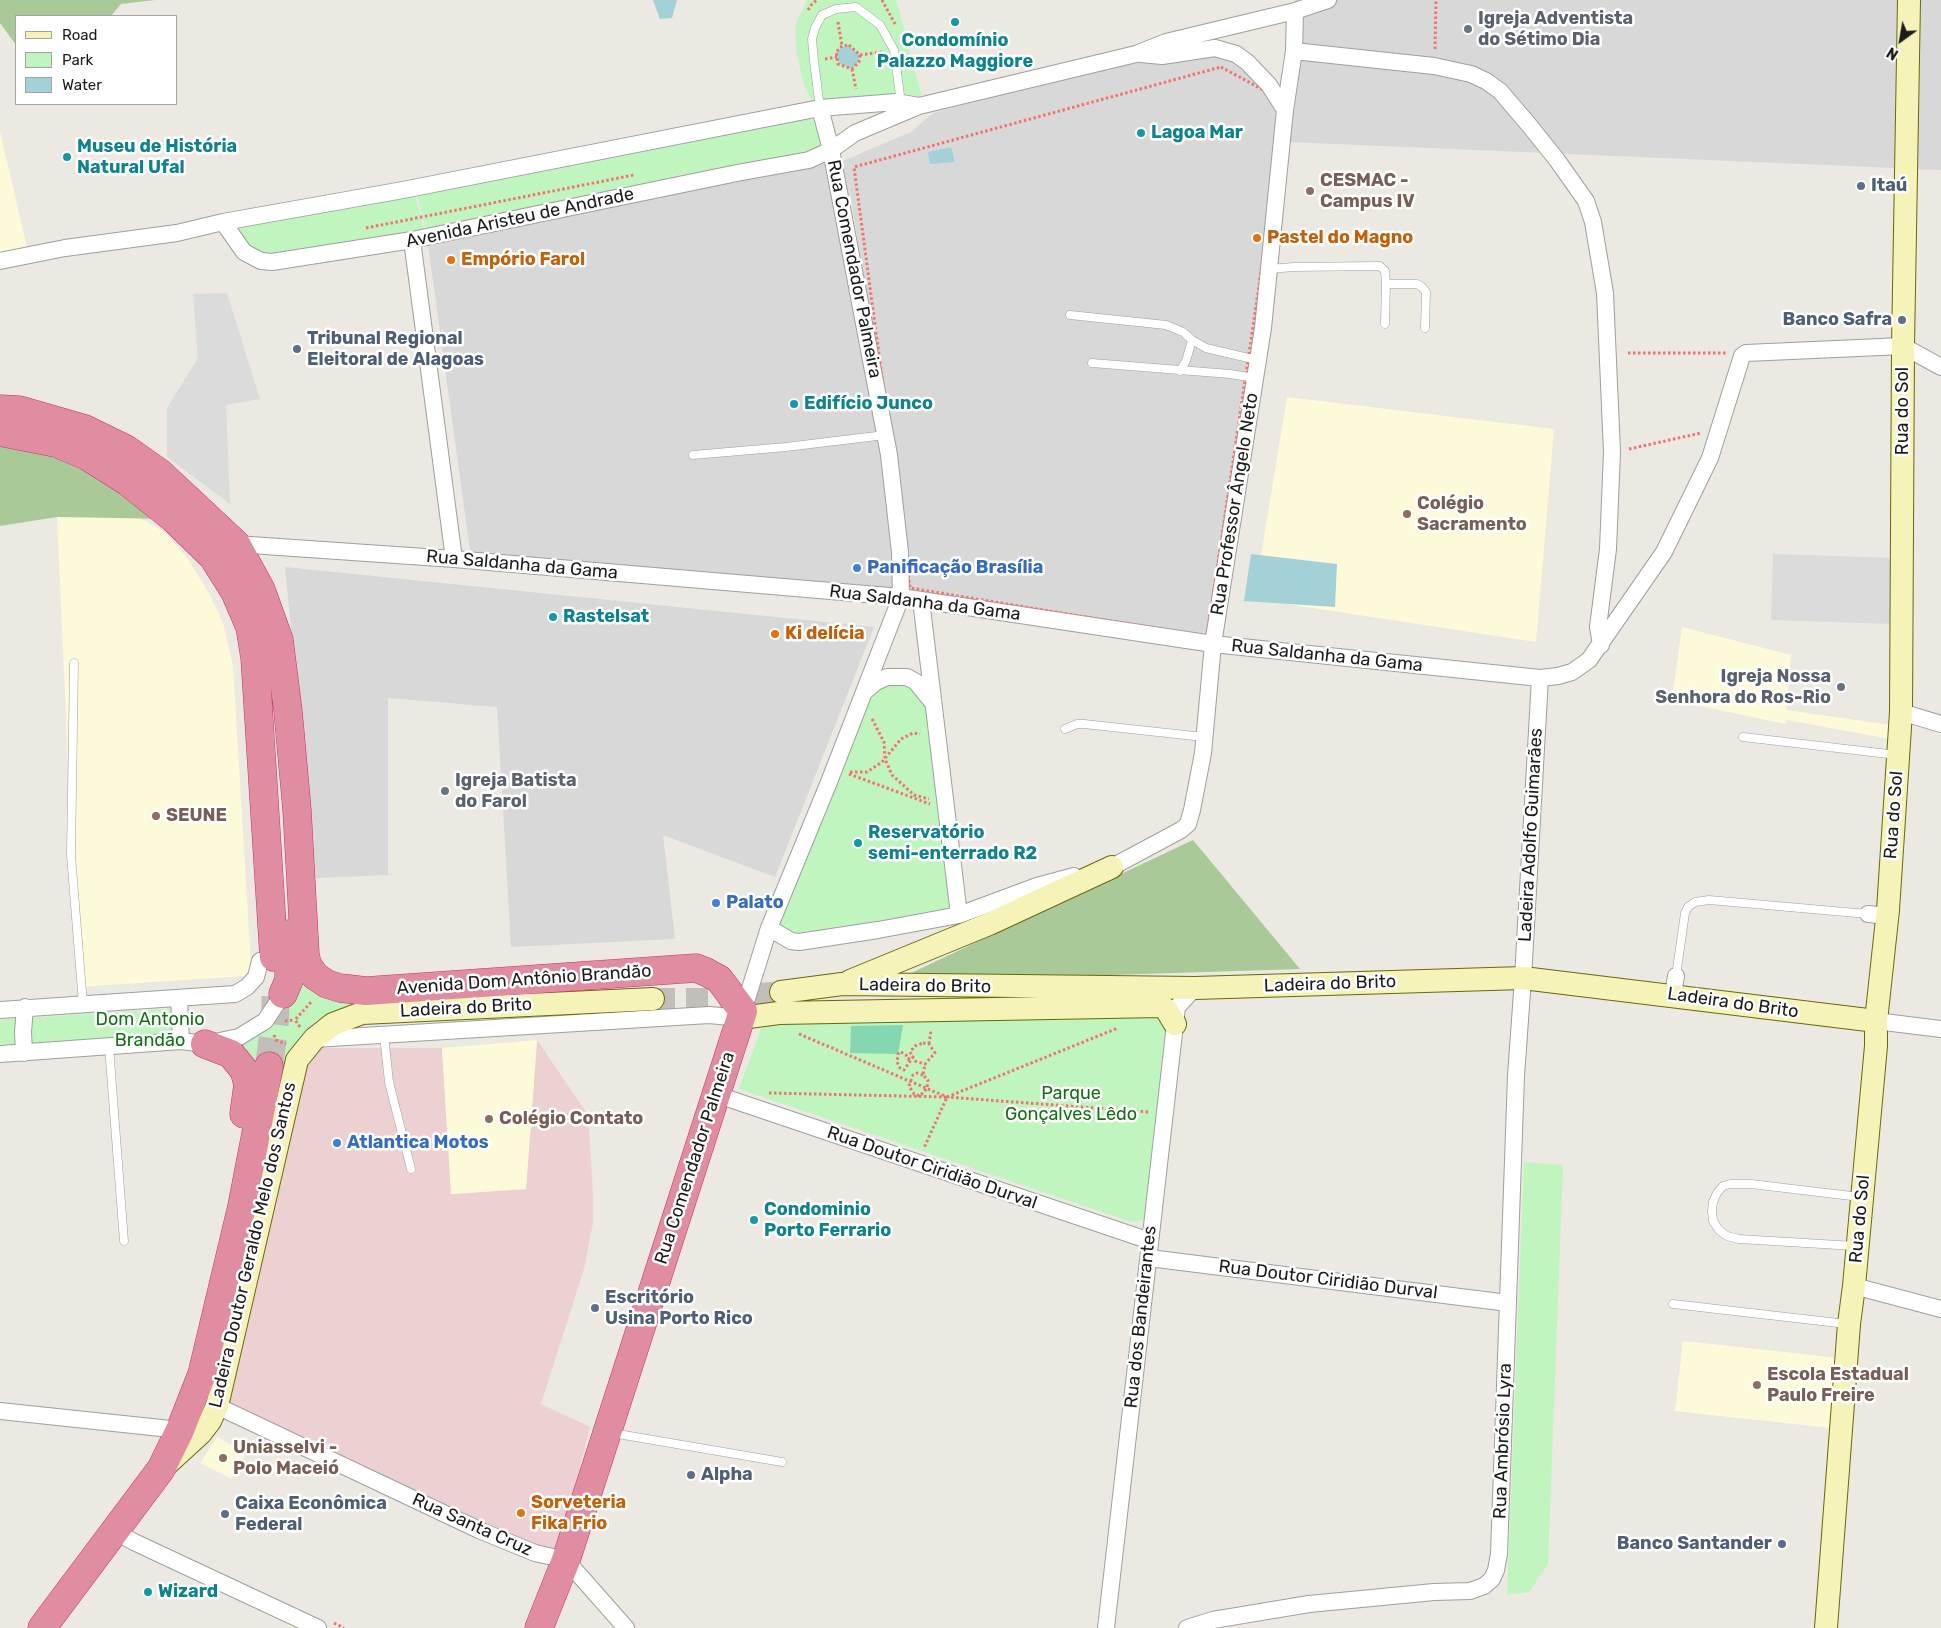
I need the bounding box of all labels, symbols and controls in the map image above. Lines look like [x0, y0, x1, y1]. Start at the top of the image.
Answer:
place label: Igreja Adventista do Sétimo Dia [1478, 8, 1633, 50]
legend [15, 15, 178, 105]
north arrow [1876, 15, 1926, 65]
marker: Condomínio Palazzo Maggiore [949, 16, 961, 28]
marker: Igreja Adventista do Sétimo Dia [1462, 23, 1474, 35]
text: Road [62, 26, 98, 44]
place label: Condomínio Palazzo Maggiore [877, 30, 1033, 72]
text: N [1884, 43, 1902, 63]
text: Park [62, 51, 93, 69]
text: Water [62, 76, 102, 94]
place label: Lagoa Mar [1151, 122, 1243, 144]
marker: Lagoa Mar [1135, 127, 1147, 139]
place label: Museu de História Natural Ufal [77, 136, 237, 178]
marker: Museu de História Natural Ufal [61, 151, 73, 163]
street label: Rua Comendador Palmeira [822, 158, 886, 380]
place label: CESMAC - Campus IV [1320, 170, 1415, 212]
place label: Itaú [1871, 175, 1907, 197]
marker: Itaú [1855, 180, 1867, 192]
street label: Avenida Aristeu de Andrade [404, 183, 636, 253]
marker: CESMAC - Campus IV [1304, 185, 1316, 197]
place label: Pastel do Magno [1267, 227, 1413, 249]
marker: Pastel do Magno [1251, 232, 1263, 244]
place label: Empório Farol [461, 249, 585, 271]
marker: Empório Farol [445, 254, 457, 266]
place label: Banco Safra [1783, 309, 1892, 331]
marker: Banco Safra [1896, 314, 1908, 326]
place label: Tribunal Regional Eleitoral de Alagoas [307, 328, 484, 370]
marker: Tribunal Regional Eleitoral de Alagoas [291, 343, 303, 355]
street label: Rua do Sol [1892, 367, 1914, 455]
street label: Rua Professor Ângelo Neto [1207, 391, 1263, 617]
place label: Edifício Junco [804, 393, 933, 415]
marker: Edifício Junco [788, 398, 800, 410]
place label: Colégio Sacramento [1417, 493, 1527, 536]
marker: Colégio Sacramento [1401, 508, 1413, 520]
street label: Rua Saldanha da Gama [425, 546, 619, 584]
place label: Panificação Brasília [867, 557, 1043, 579]
marker: Panificação Brasília [851, 562, 863, 574]
street label: Rua Saldanha da Gama [828, 581, 1022, 625]
place label: Rastelsat [563, 606, 649, 628]
marker: Rastelsat [547, 611, 559, 623]
place label: Ki delícia [785, 623, 865, 645]
marker: Ki delícia [769, 628, 781, 640]
street label: Rua Saldanha da Gama [1230, 635, 1424, 677]
place label: Igreja Nossa Senhora do Ros-Rio [1655, 666, 1831, 709]
marker: Igreja Nossa Senhora do Ros-Rio [1835, 681, 1847, 693]
street label: Ladeira Adolfo Guimarães [1515, 727, 1547, 943]
place label: Igreja Batista do Farol [455, 770, 577, 812]
street label: Rua do Sol [1880, 770, 1908, 860]
marker: Igreja Batista do Farol [439, 785, 451, 797]
place label: SEUNE [166, 805, 227, 827]
marker: SEUNE [150, 810, 162, 822]
place label: Reservatório semi-enterrado R2 [868, 822, 1037, 864]
marker: Reservatório semi-enterrado R2 [852, 837, 864, 849]
place label: Palato [726, 892, 784, 914]
marker: Palato [710, 897, 722, 909]
street label: Avenida Dom Antônio Brandão [396, 960, 652, 1000]
street label: Ladeira do Brito [1264, 971, 1396, 997]
street label: Ladeira do Brito [859, 974, 991, 998]
street label: Ladeira do Brito [1666, 983, 1800, 1023]
street label: Ladeira do Brito [399, 994, 533, 1022]
park label: Dom Antonio Brandão [96, 1009, 204, 1052]
street label: Rua Comendador Palmeira [650, 1049, 740, 1267]
street label: Ladeira Doutor Geraldo Melo dos Santos [205, 1080, 301, 1410]
park label: Parque Gonçalves Lêdo [1005, 1083, 1137, 1126]
place label: Colégio Contato [499, 1108, 643, 1130]
marker: Colégio Contato [483, 1113, 495, 1125]
street label: Rua Doutor Ciridião Durval [824, 1122, 1040, 1214]
place label: Atlantica Motos [347, 1132, 489, 1154]
marker: Atlantica Motos [331, 1137, 343, 1149]
street label: Rua do Sol [1845, 1174, 1875, 1264]
place label: Condominio Porto Ferrario [764, 1199, 891, 1242]
marker: Condominio Porto Ferrario [748, 1214, 760, 1226]
street label: Rua dos Bandeirantes [1121, 1225, 1161, 1409]
street label: Rua Doutor Ciridião Durval [1217, 1256, 1439, 1304]
place label: Escritório Usina Porto Rico [605, 1287, 753, 1330]
marker: Escritório Usina Porto Rico [589, 1302, 601, 1314]
street label: Rua Ambrósio Lyra [1489, 1363, 1517, 1519]
place label: Escola Estadual Paulo Freire [1767, 1364, 1909, 1406]
marker: Escola Estadual Paulo Freire [1751, 1379, 1763, 1391]
place label: Uniasselvi - Polo Maceió [233, 1437, 339, 1480]
marker: Uniasselvi - Polo Maceió [217, 1452, 229, 1464]
place label: Alpha [701, 1464, 753, 1486]
marker: Alpha [685, 1469, 697, 1481]
street label: Rua Santa Cruz [409, 1489, 535, 1561]
place label: Sorveteria Fika Frio [531, 1492, 626, 1535]
place label: Caixa Econômica Federal [235, 1493, 387, 1536]
marker: Sorveteria Fika Frio [515, 1507, 527, 1519]
marker: Caixa Econômica Federal [219, 1508, 231, 1520]
place label: Banco Santander [1617, 1533, 1772, 1555]
marker: Banco Santander [1776, 1538, 1788, 1550]
place label: Wizard [158, 1581, 218, 1603]
marker: Wizard [142, 1586, 154, 1598]

